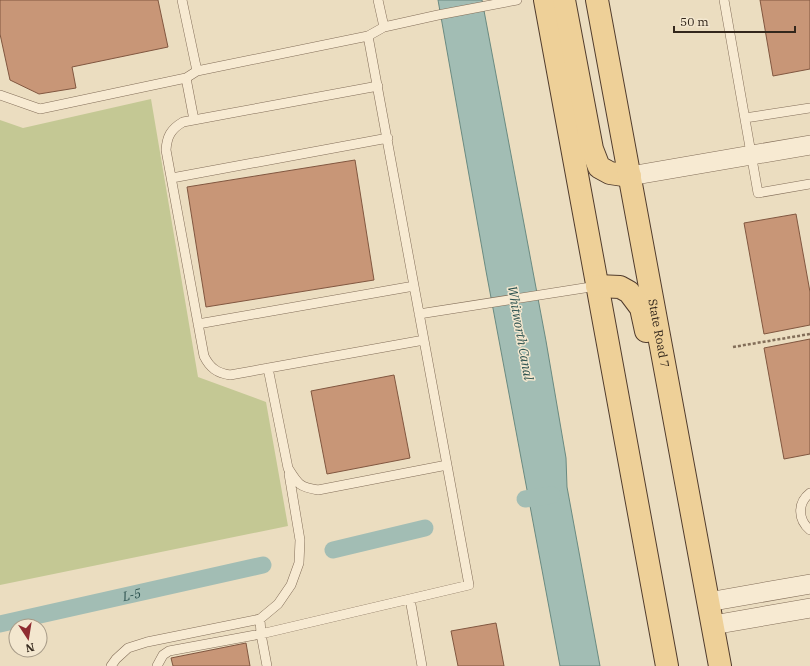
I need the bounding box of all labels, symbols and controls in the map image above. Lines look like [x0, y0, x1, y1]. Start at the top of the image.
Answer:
scale bar [674, 8, 795, 34]
text: 50 m [680, 14, 709, 29]
water label: Whitworth Canal [504, 285, 537, 382]
street label: State Road 7 [645, 298, 673, 369]
water label: L-5 [120, 584, 144, 605]
north arrow [8, 618, 48, 658]
text: N [24, 640, 36, 656]

